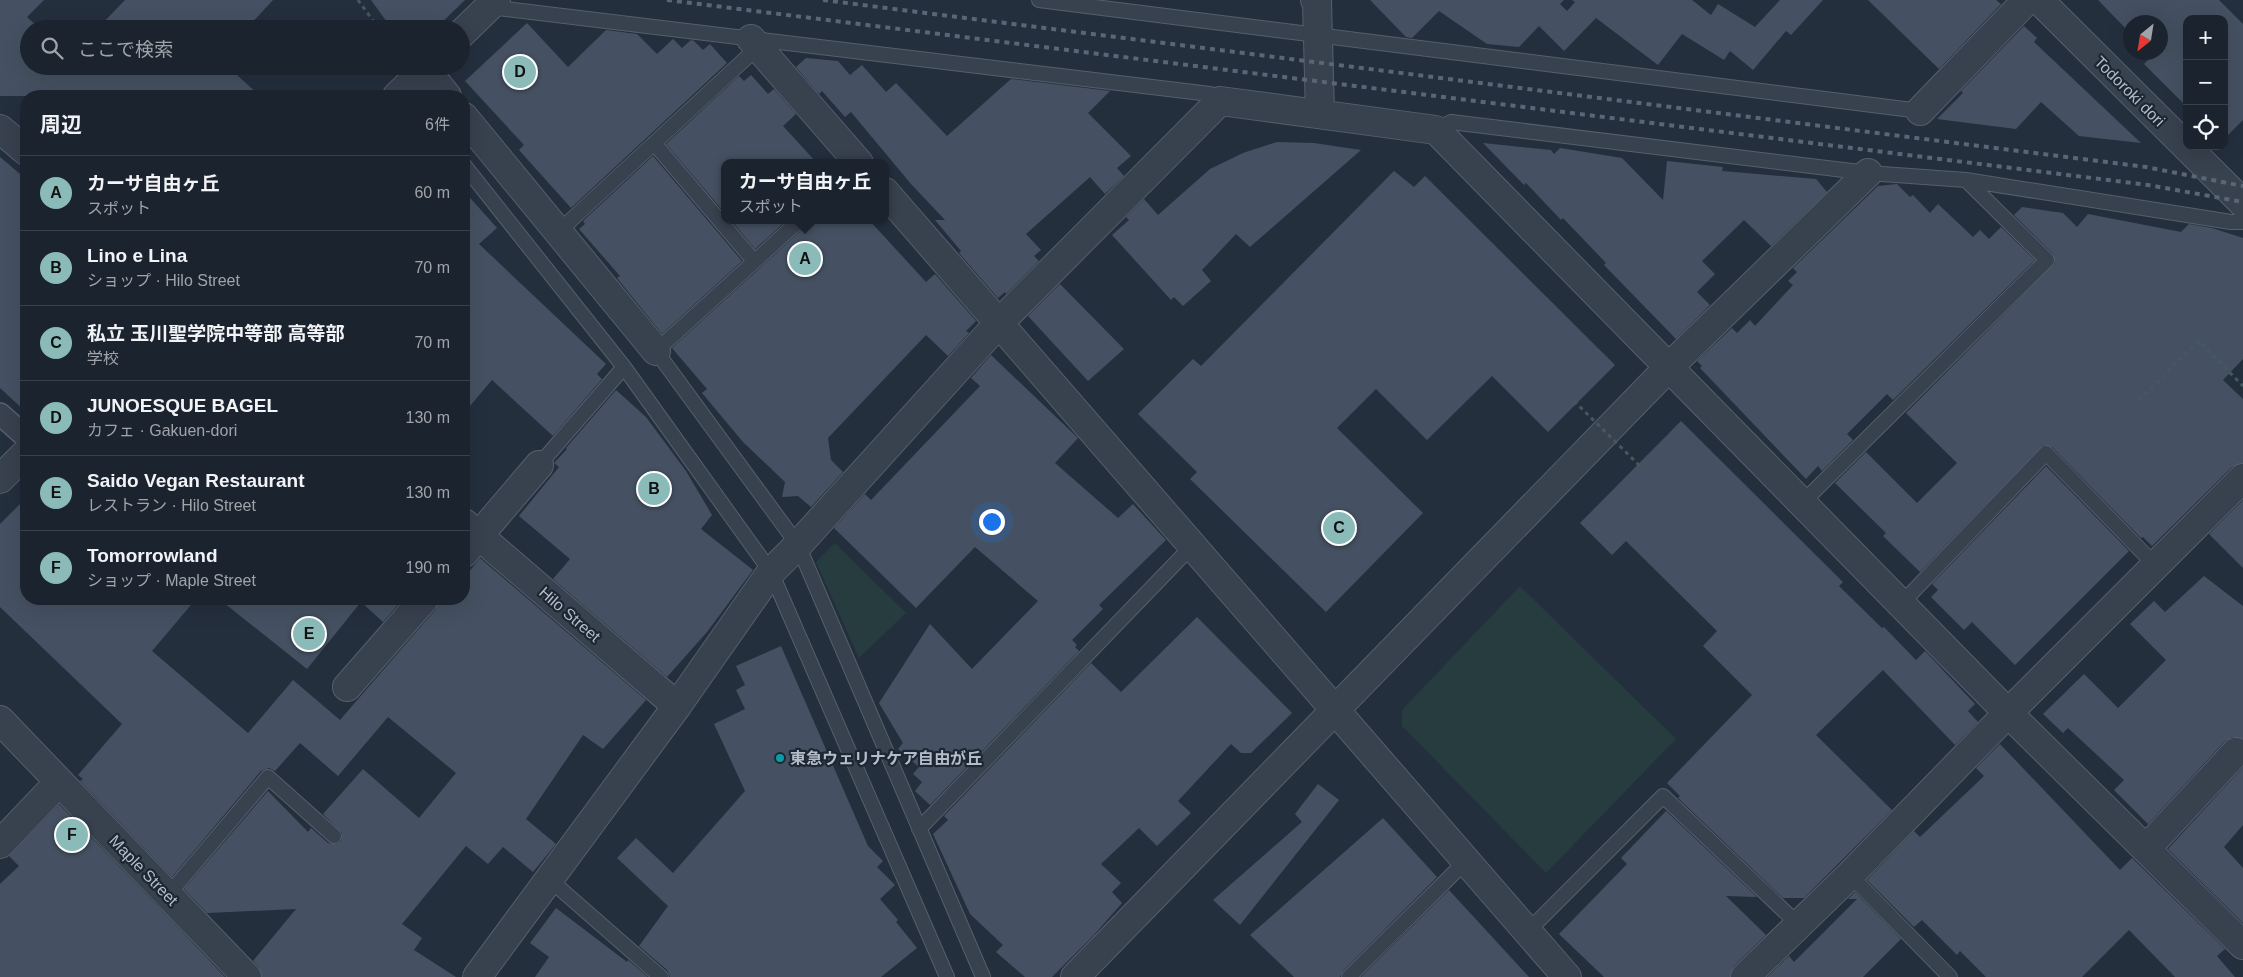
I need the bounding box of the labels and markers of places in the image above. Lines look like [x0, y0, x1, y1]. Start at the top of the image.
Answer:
pin: D [504, 53, 536, 91]
pin: A [789, 240, 821, 278]
pin: B [638, 470, 670, 508]
pin: C [1323, 509, 1355, 547]
pin: E [293, 615, 325, 653]
place label: 東急ウェリナケア自由が丘 [790, 750, 982, 767]
marker: 東急ウェリナケア自由が丘 [774, 752, 786, 764]
pin: F [56, 816, 88, 854]

